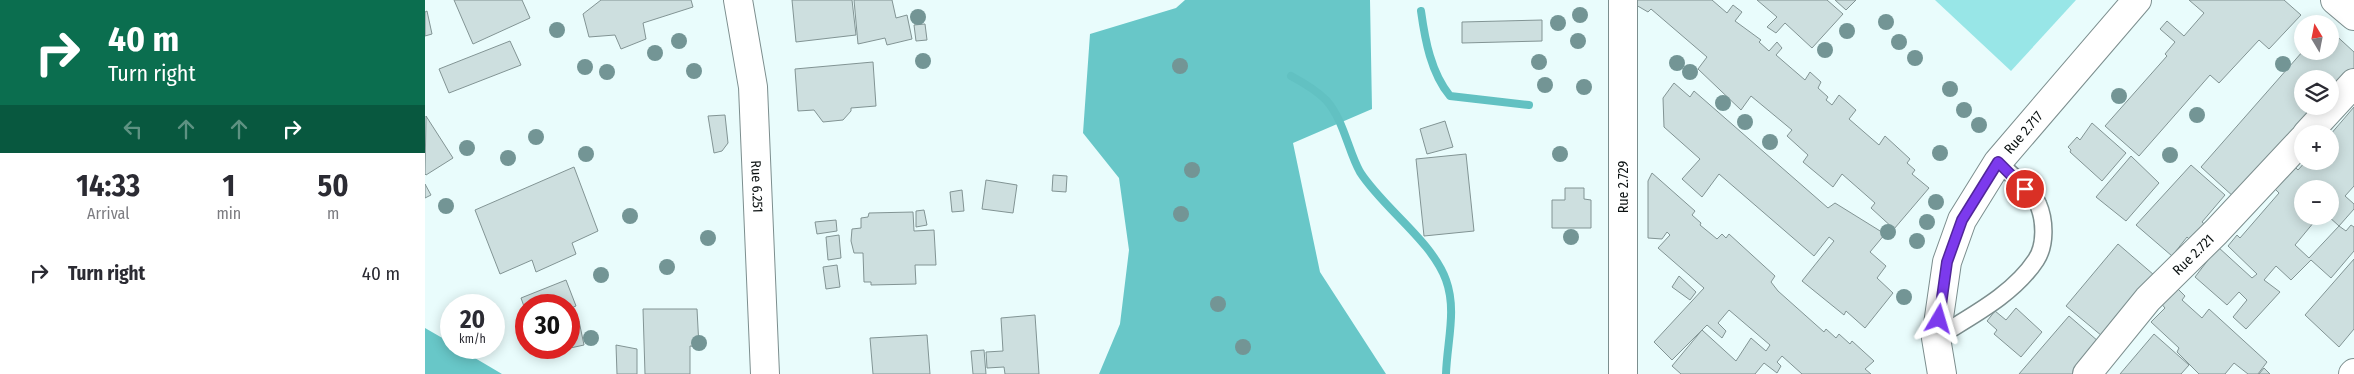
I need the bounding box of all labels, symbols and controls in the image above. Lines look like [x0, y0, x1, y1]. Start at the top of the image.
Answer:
north arrow [2294, 15, 2339, 60]
map controls [2294, 15, 2339, 225]
text: 40 m [108, 18, 179, 60]
icon: right [25, 20, 90, 85]
text: Turn right [108, 60, 196, 87]
button: layers [2294, 70, 2339, 115]
street label: Rue 2.717 [2000, 107, 2047, 157]
icon: left [119, 115, 147, 143]
icon: ahead [172, 115, 200, 143]
icon: ahead [225, 115, 253, 143]
icon: right [278, 115, 306, 143]
button: + [2294, 125, 2339, 170]
street label: Rue 6.251 [748, 160, 767, 213]
street label: Rue 2.729 [1615, 160, 1632, 213]
text: 14:33 [76, 168, 140, 204]
text: 1 [223, 168, 235, 204]
text: 50 [318, 168, 349, 204]
pin [2004, 168, 2046, 210]
icon: arrive [2011, 175, 2039, 203]
button: − [2294, 180, 2339, 225]
text: Arrival [87, 204, 129, 223]
text: min [216, 204, 241, 223]
text: m [327, 204, 339, 223]
street label: Rue 2.721 [2169, 231, 2217, 279]
icon: right [25, 259, 53, 287]
text: Turn right [68, 262, 145, 285]
text: 40 m [362, 262, 400, 285]
position arrow [1912, 292, 1964, 344]
speed limit sign: 30 [515, 294, 580, 359]
text: 20 [460, 305, 485, 335]
text: km/h [459, 332, 486, 346]

